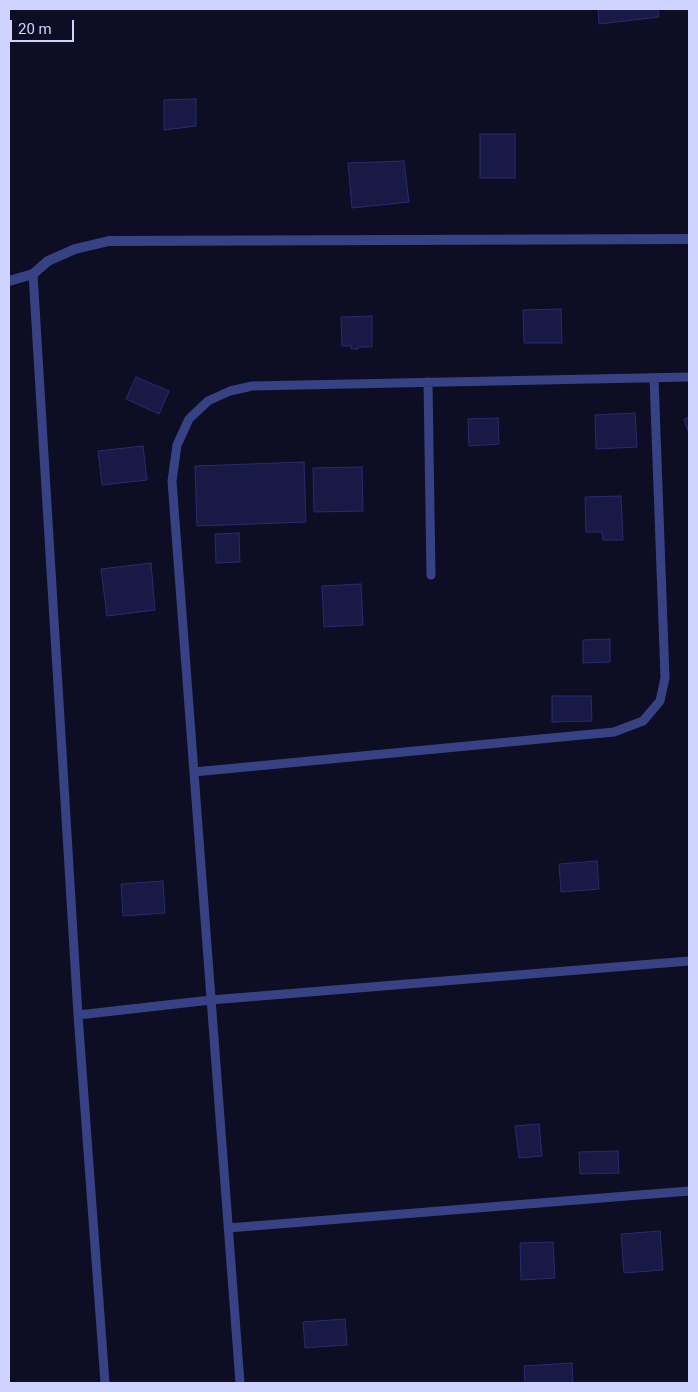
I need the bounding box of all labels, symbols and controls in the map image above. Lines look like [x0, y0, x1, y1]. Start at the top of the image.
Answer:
scale bar [12, 10, 76, 42]
text: 20 m [18, 20, 52, 38]

